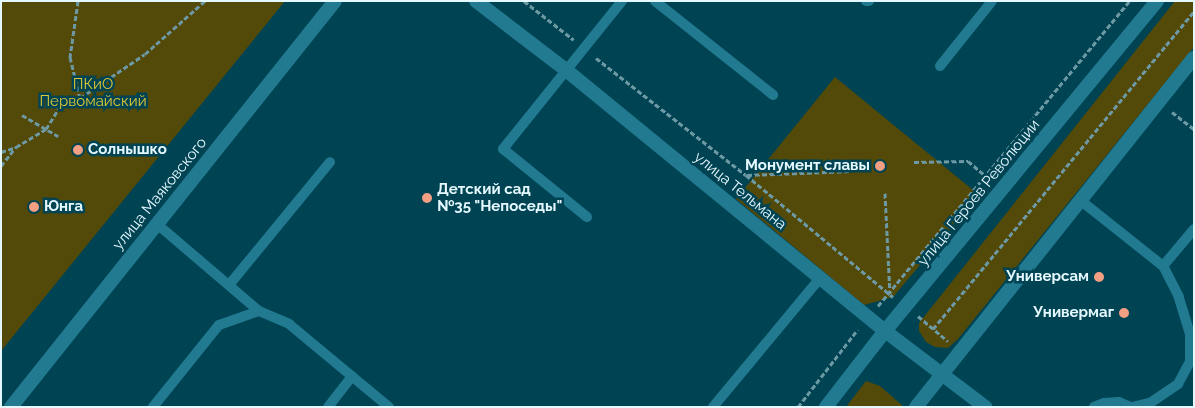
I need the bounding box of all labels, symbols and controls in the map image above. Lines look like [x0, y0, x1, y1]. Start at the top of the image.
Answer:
park label: ПКиО Первомайский [39, 75, 147, 110]
street label: улица Героев Революции [914, 116, 1044, 270]
street label: улица Маяковского [109, 134, 211, 254]
place label: Солнышко [88, 141, 167, 159]
marker: Солнышко [72, 144, 84, 156]
street label: улица Тельмана [690, 148, 790, 234]
place label: Монумент славы [745, 157, 870, 175]
marker: Монумент славы [874, 160, 886, 172]
place label: Детский сад №35 "Непоседы" [437, 180, 563, 215]
marker: Детский сад №35 "Непоседы" [421, 192, 433, 204]
place label: Юнга [44, 198, 83, 216]
marker: Юнга [28, 201, 40, 213]
place label: Универсам [1006, 268, 1089, 286]
marker: Универсам [1093, 271, 1105, 283]
place label: Универмаг [1033, 304, 1114, 322]
marker: Универмаг [1118, 307, 1130, 319]

